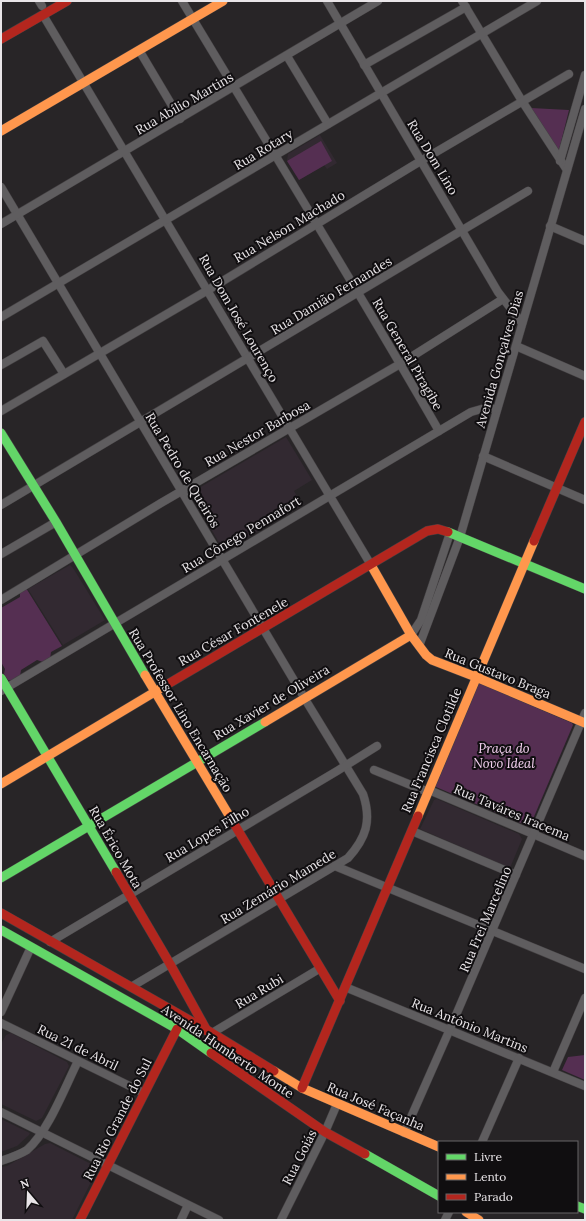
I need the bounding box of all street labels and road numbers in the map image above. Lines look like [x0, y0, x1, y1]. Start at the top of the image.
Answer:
street label: Rua Abílio Martins [132, 68, 236, 138]
street label: Rua Dom Lino [403, 116, 462, 198]
street label: Rua Rotary [231, 125, 296, 174]
street label: Rua Nelson Machado [231, 186, 348, 266]
street label: Rua Dom José Lourenço [195, 251, 282, 386]
street label: Rua Damião Fernandes [268, 253, 395, 338]
street label: Avenida Gonçalves Dias [471, 288, 527, 431]
street label: Rua General Piragibe [369, 295, 447, 413]
street label: Rua Nestor Barbosa [202, 396, 313, 471]
street label: Rua Pedro de Queirós [141, 410, 224, 531]
street label: Rua Cônego Pennafort [179, 492, 304, 577]
street label: Rua César Fontenele [175, 593, 291, 670]
street label: Rua Professor Lino Encarnação [125, 625, 237, 796]
street label: Rua Gustavo Braga [442, 644, 554, 703]
street label: Rua Xavier de Oliveira [210, 661, 333, 744]
street label: Rua Francisca Clotilde [397, 685, 465, 815]
street label: Rua Taváres Iracema [451, 780, 573, 845]
street label: Rua Lopes Filho [162, 802, 253, 866]
street label: Rua Érico Mota [85, 803, 146, 892]
street label: Rua Zemário Mamede [217, 845, 339, 928]
street label: Rua Frei Marcelino [455, 863, 516, 975]
street label: Rua Rubi [232, 970, 287, 1012]
street label: Rua Antônio Martins [409, 994, 531, 1057]
street label: Avenida Humberto Monte [158, 1000, 297, 1102]
street label: Rua 21 de Abril [35, 1021, 121, 1075]
street label: Rua Rio Grande do Sul [79, 1055, 156, 1183]
street label: Rua José Façanha [325, 1078, 427, 1135]
street label: Rua Goiás [278, 1127, 321, 1188]

